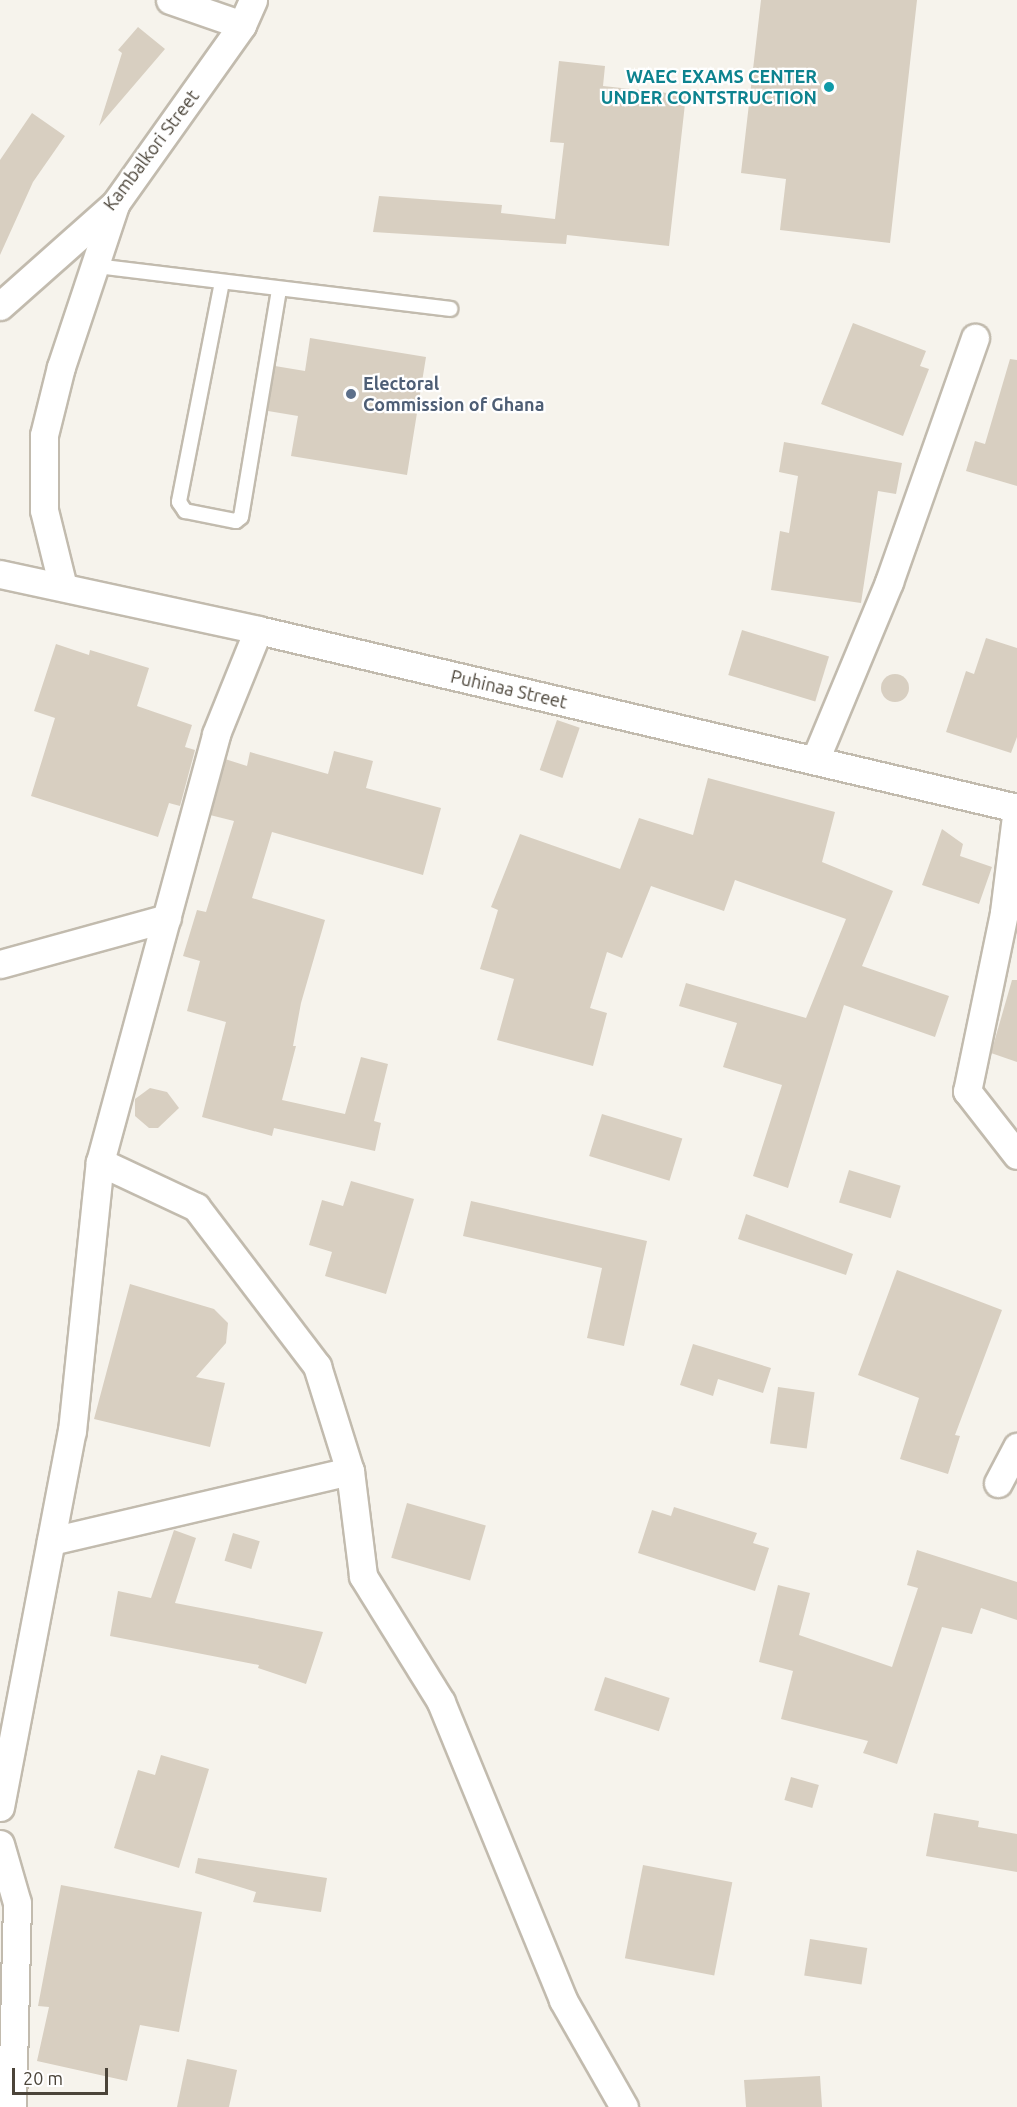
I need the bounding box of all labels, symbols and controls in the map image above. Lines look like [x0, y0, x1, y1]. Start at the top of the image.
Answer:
place label: WAEC EXAMS CENTER UNDER CONTSTRUCTION [601, 66, 817, 109]
marker: WAEC EXAMS CENTER UNDER CONTSTRUCTION [822, 80, 836, 94]
street label: Kambalkori Street [99, 86, 203, 214]
place label: Electoral Commission of Ghana [363, 373, 544, 416]
marker: Electoral Commission of Ghana [344, 387, 358, 401]
street label: Puhinaa Street [449, 665, 569, 713]
scale bar [15, 2056, 111, 2094]
text: 20 m [23, 2068, 63, 2088]

